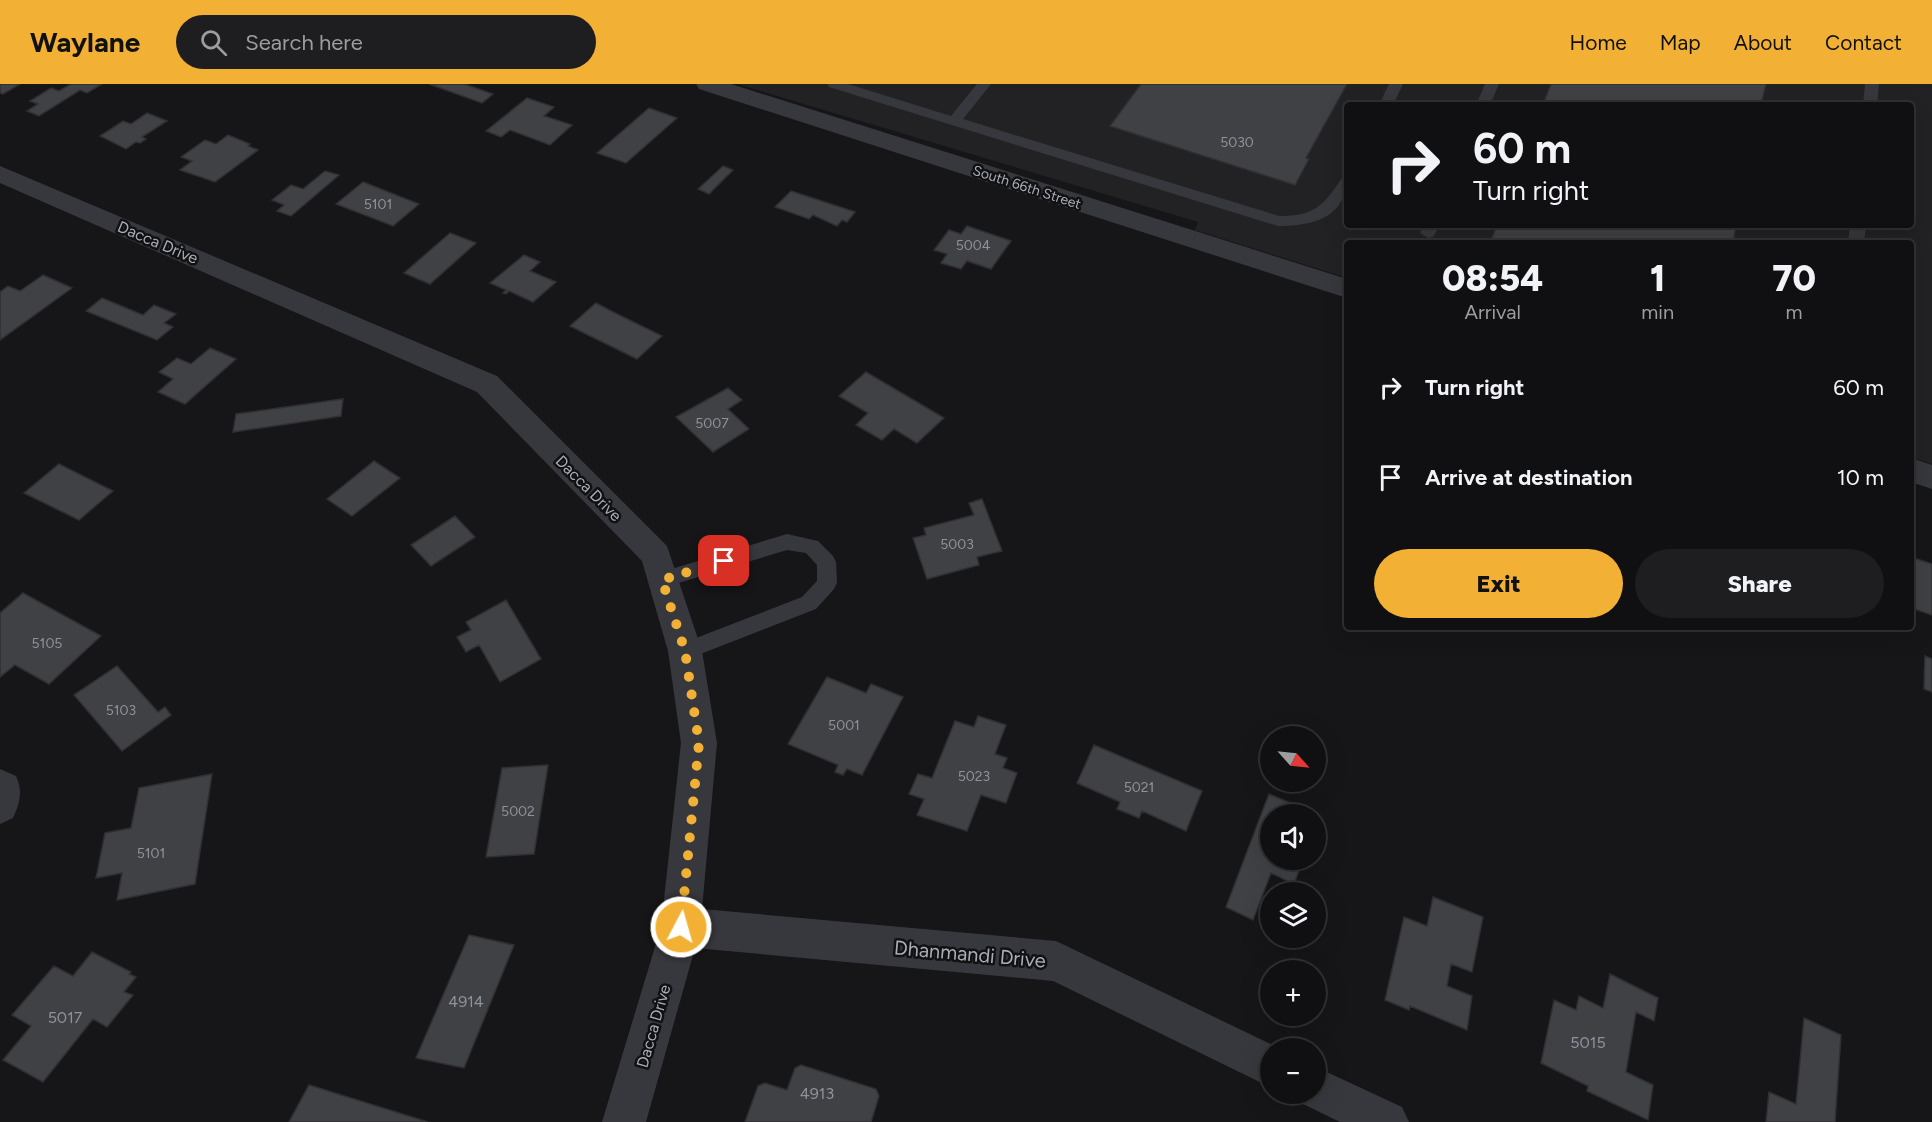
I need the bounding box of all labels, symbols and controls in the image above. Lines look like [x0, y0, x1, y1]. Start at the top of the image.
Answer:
search box [176, 15, 596, 69]
text: Waylane [30, 25, 140, 59]
icon: search [197, 26, 230, 59]
text: Search here [245, 29, 363, 56]
text: Home [1570, 30, 1627, 55]
text: Map [1660, 30, 1701, 55]
text: About [1734, 30, 1792, 55]
text: Contact [1825, 30, 1902, 55]
text: 60 m [1473, 123, 1571, 174]
icon: right [1374, 126, 1452, 204]
house number: 5030 [1220, 134, 1254, 151]
street label: South 66th Street [971, 162, 1083, 213]
text: Turn right [1473, 174, 1589, 207]
house number: 5101 [364, 196, 392, 213]
street label: Dacca Drive [115, 217, 201, 268]
house number: 5004 [956, 237, 991, 254]
text: 08:54 [1442, 257, 1543, 300]
text: 1 [1650, 257, 1665, 300]
text: 70 [1772, 257, 1816, 300]
text: Arrival [1464, 300, 1521, 324]
text: min [1641, 300, 1674, 324]
text: m [1786, 300, 1803, 324]
icon: right [1374, 371, 1407, 404]
text: Turn right [1425, 374, 1524, 401]
text: 60 m [1833, 374, 1884, 401]
house number: 5007 [695, 415, 729, 432]
street label: Dacca Drive [552, 451, 626, 526]
icon: arrive [1374, 461, 1407, 494]
text: Arrive at destination [1425, 464, 1633, 491]
text: 10 m [1837, 464, 1884, 491]
pin [698, 535, 749, 586]
house number: 5003 [940, 536, 974, 553]
icon: arrive [707, 544, 740, 577]
button: Exit [1374, 549, 1623, 618]
button: Share [1635, 549, 1884, 618]
house number: 5105 [32, 635, 62, 652]
house number: 5103 [106, 702, 136, 719]
house number: 5001 [828, 717, 860, 734]
north arrow [1260, 726, 1326, 792]
map controls [1260, 726, 1326, 1104]
house number: 5023 [958, 768, 990, 785]
house number: 5021 [1124, 779, 1154, 796]
house number: 5002 [501, 803, 535, 820]
button: sound [1260, 804, 1326, 870]
house number: 5101 [137, 845, 165, 862]
button: layers [1260, 882, 1326, 948]
position arrow [649, 895, 713, 959]
street label: Dhanmandi Drive [893, 935, 1047, 973]
button: + [1260, 960, 1326, 1026]
street label: Dacca Drive [633, 982, 674, 1070]
house number: 4914 [448, 992, 484, 1011]
house number: 5017 [48, 1008, 83, 1027]
house number: 5015 [1570, 1033, 1606, 1052]
button: − [1260, 1038, 1326, 1104]
house number: 4913 [800, 1084, 834, 1103]

